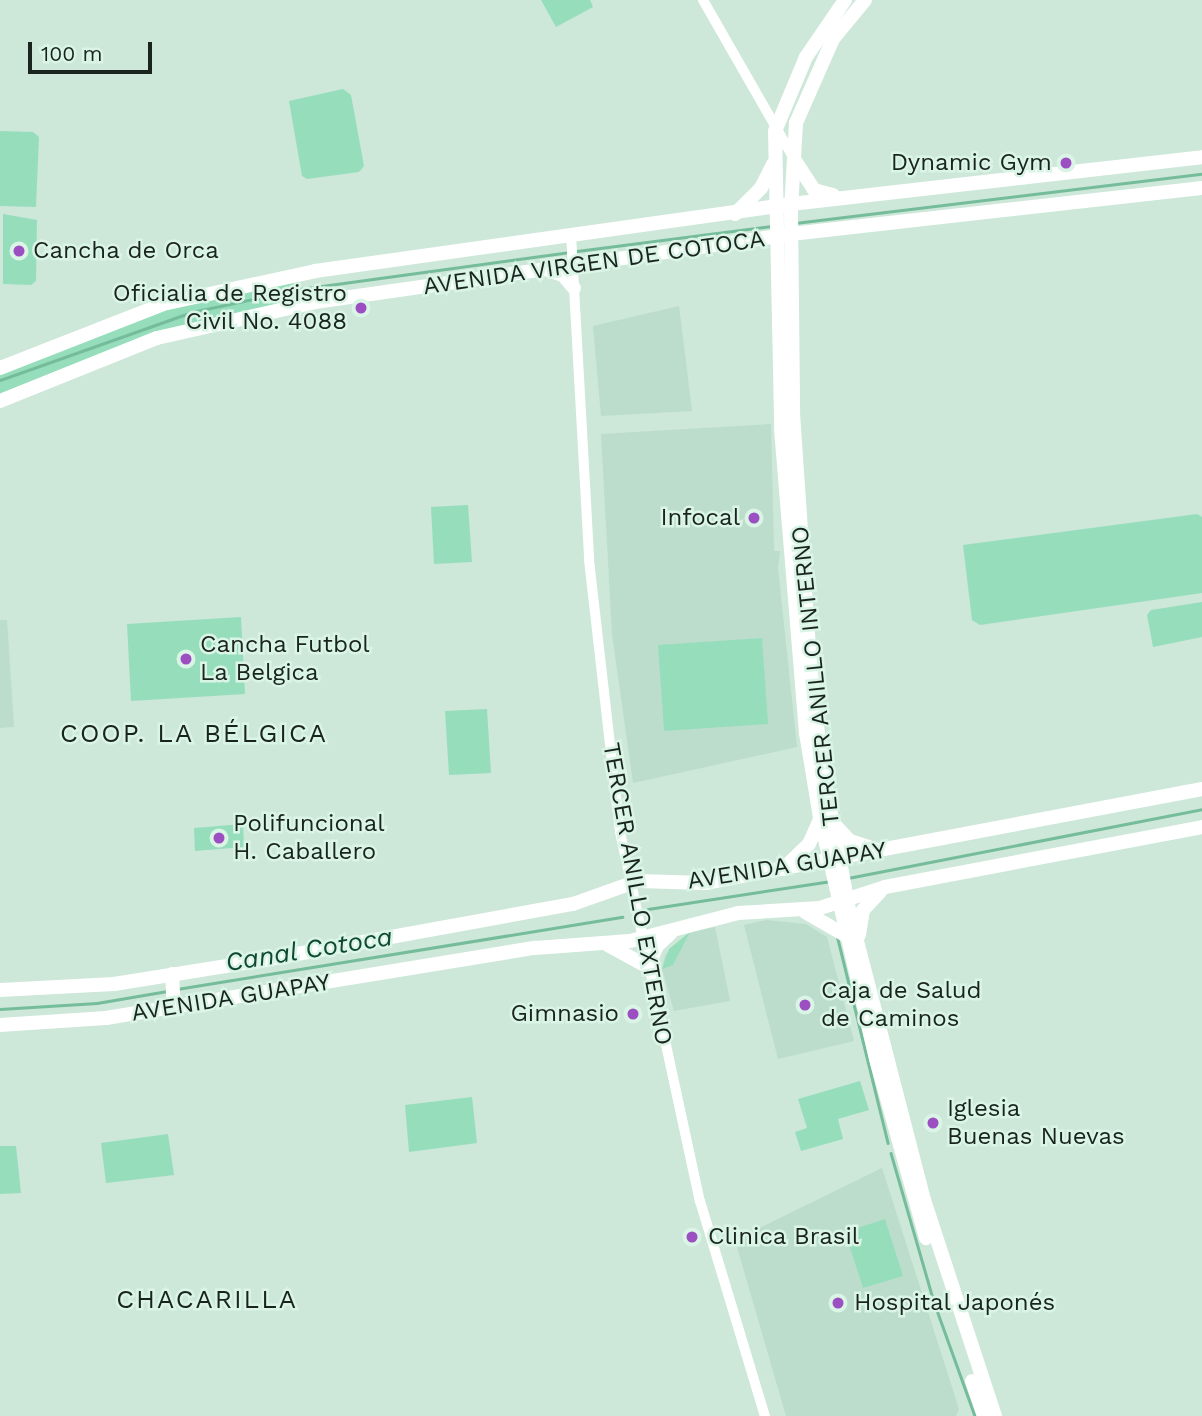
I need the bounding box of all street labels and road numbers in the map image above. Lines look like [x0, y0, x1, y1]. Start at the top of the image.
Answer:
street label: AVENIDA VIRGEN DE COTOCA [420, 225, 768, 301]
street label: TERCER ANILLO INTERNO [786, 524, 846, 828]
street label: TERCER ANILLO EXTERNO [596, 740, 678, 1048]
street label: AVENIDA GUAPAY [685, 836, 889, 896]
street label: AVENIDA GUAPAY [129, 968, 333, 1028]

